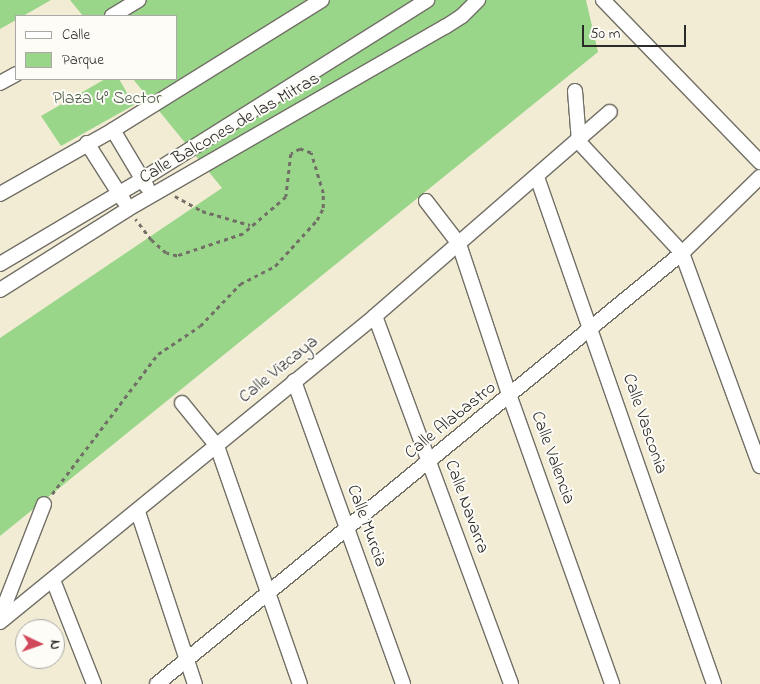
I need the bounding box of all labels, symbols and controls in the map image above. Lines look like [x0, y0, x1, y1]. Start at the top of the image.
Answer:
legend [15, 15, 178, 80]
scale bar [585, 15, 689, 47]
text: 50 m [590, 23, 620, 45]
text: Calle [62, 24, 90, 46]
text: Parque [62, 49, 104, 71]
street label: Calle Balcones de las Mitras [136, 68, 324, 190]
park label: Plaza 4° Sector [52, 88, 162, 110]
street label: Calle Vizcaya [235, 331, 323, 409]
street label: Calle Vasconia [617, 371, 671, 477]
street label: Calle Alabastro [401, 378, 501, 464]
street label: Calle Valencia [525, 409, 579, 507]
street label: Calle Navarra [439, 457, 493, 557]
street label: Calle Murcia [341, 482, 391, 570]
north arrow [15, 619, 65, 669]
text: N [44, 639, 65, 650]

